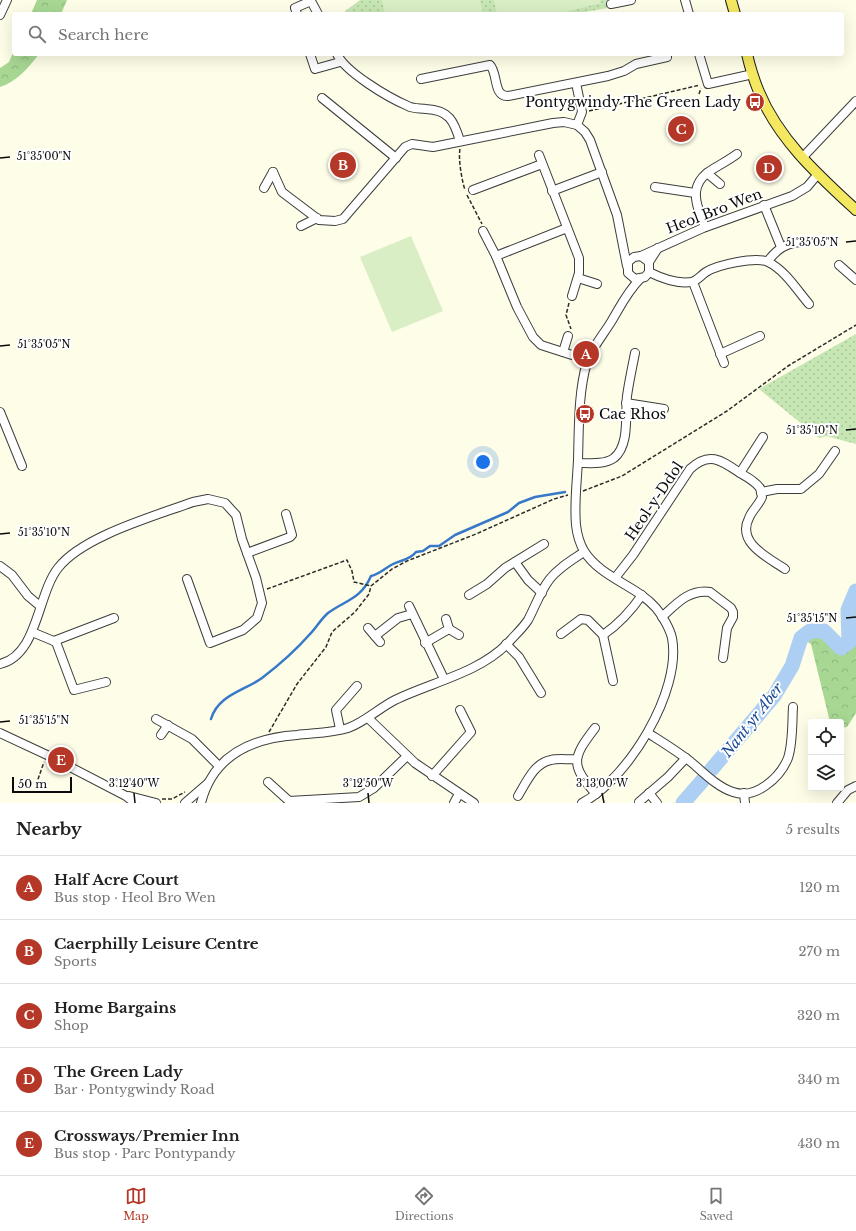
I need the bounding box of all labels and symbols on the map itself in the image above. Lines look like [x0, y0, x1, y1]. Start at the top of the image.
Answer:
bus stop icon: Pontygwindy The Green Lady [744, 91, 766, 113]
place label: Pontygwindy The Green Lady [525, 93, 741, 111]
pin: C [668, 114, 694, 144]
text: 51°35'00"N [17, 150, 71, 163]
pin: B [330, 150, 356, 180]
pin: D [756, 153, 782, 183]
street label: Heol Bro Wen [663, 184, 765, 238]
text: 51°35'05"N [785, 236, 839, 249]
text: 51°35'05"N [17, 338, 71, 351]
pin: A [573, 339, 599, 369]
bus stop icon: Cae Rhos [574, 403, 596, 425]
place label: Cae Rhos [599, 405, 666, 423]
text: 51°35'10"N [786, 424, 838, 437]
your location [473, 452, 493, 472]
street label: Heol-y-Ddol [621, 458, 687, 544]
text: 51°35'10"N [18, 526, 70, 539]
text: 51°35'15"N [787, 612, 837, 625]
water label: Nant yr Aber [716, 678, 788, 762]
text: 51°35'15"N [19, 714, 69, 727]
pin: E [48, 745, 74, 775]
scale bar [12, 775, 72, 794]
text: 3°12'40"W [109, 777, 159, 790]
text: 3°12'50"W [343, 777, 393, 790]
text: 3°13'00"W [576, 777, 628, 790]

